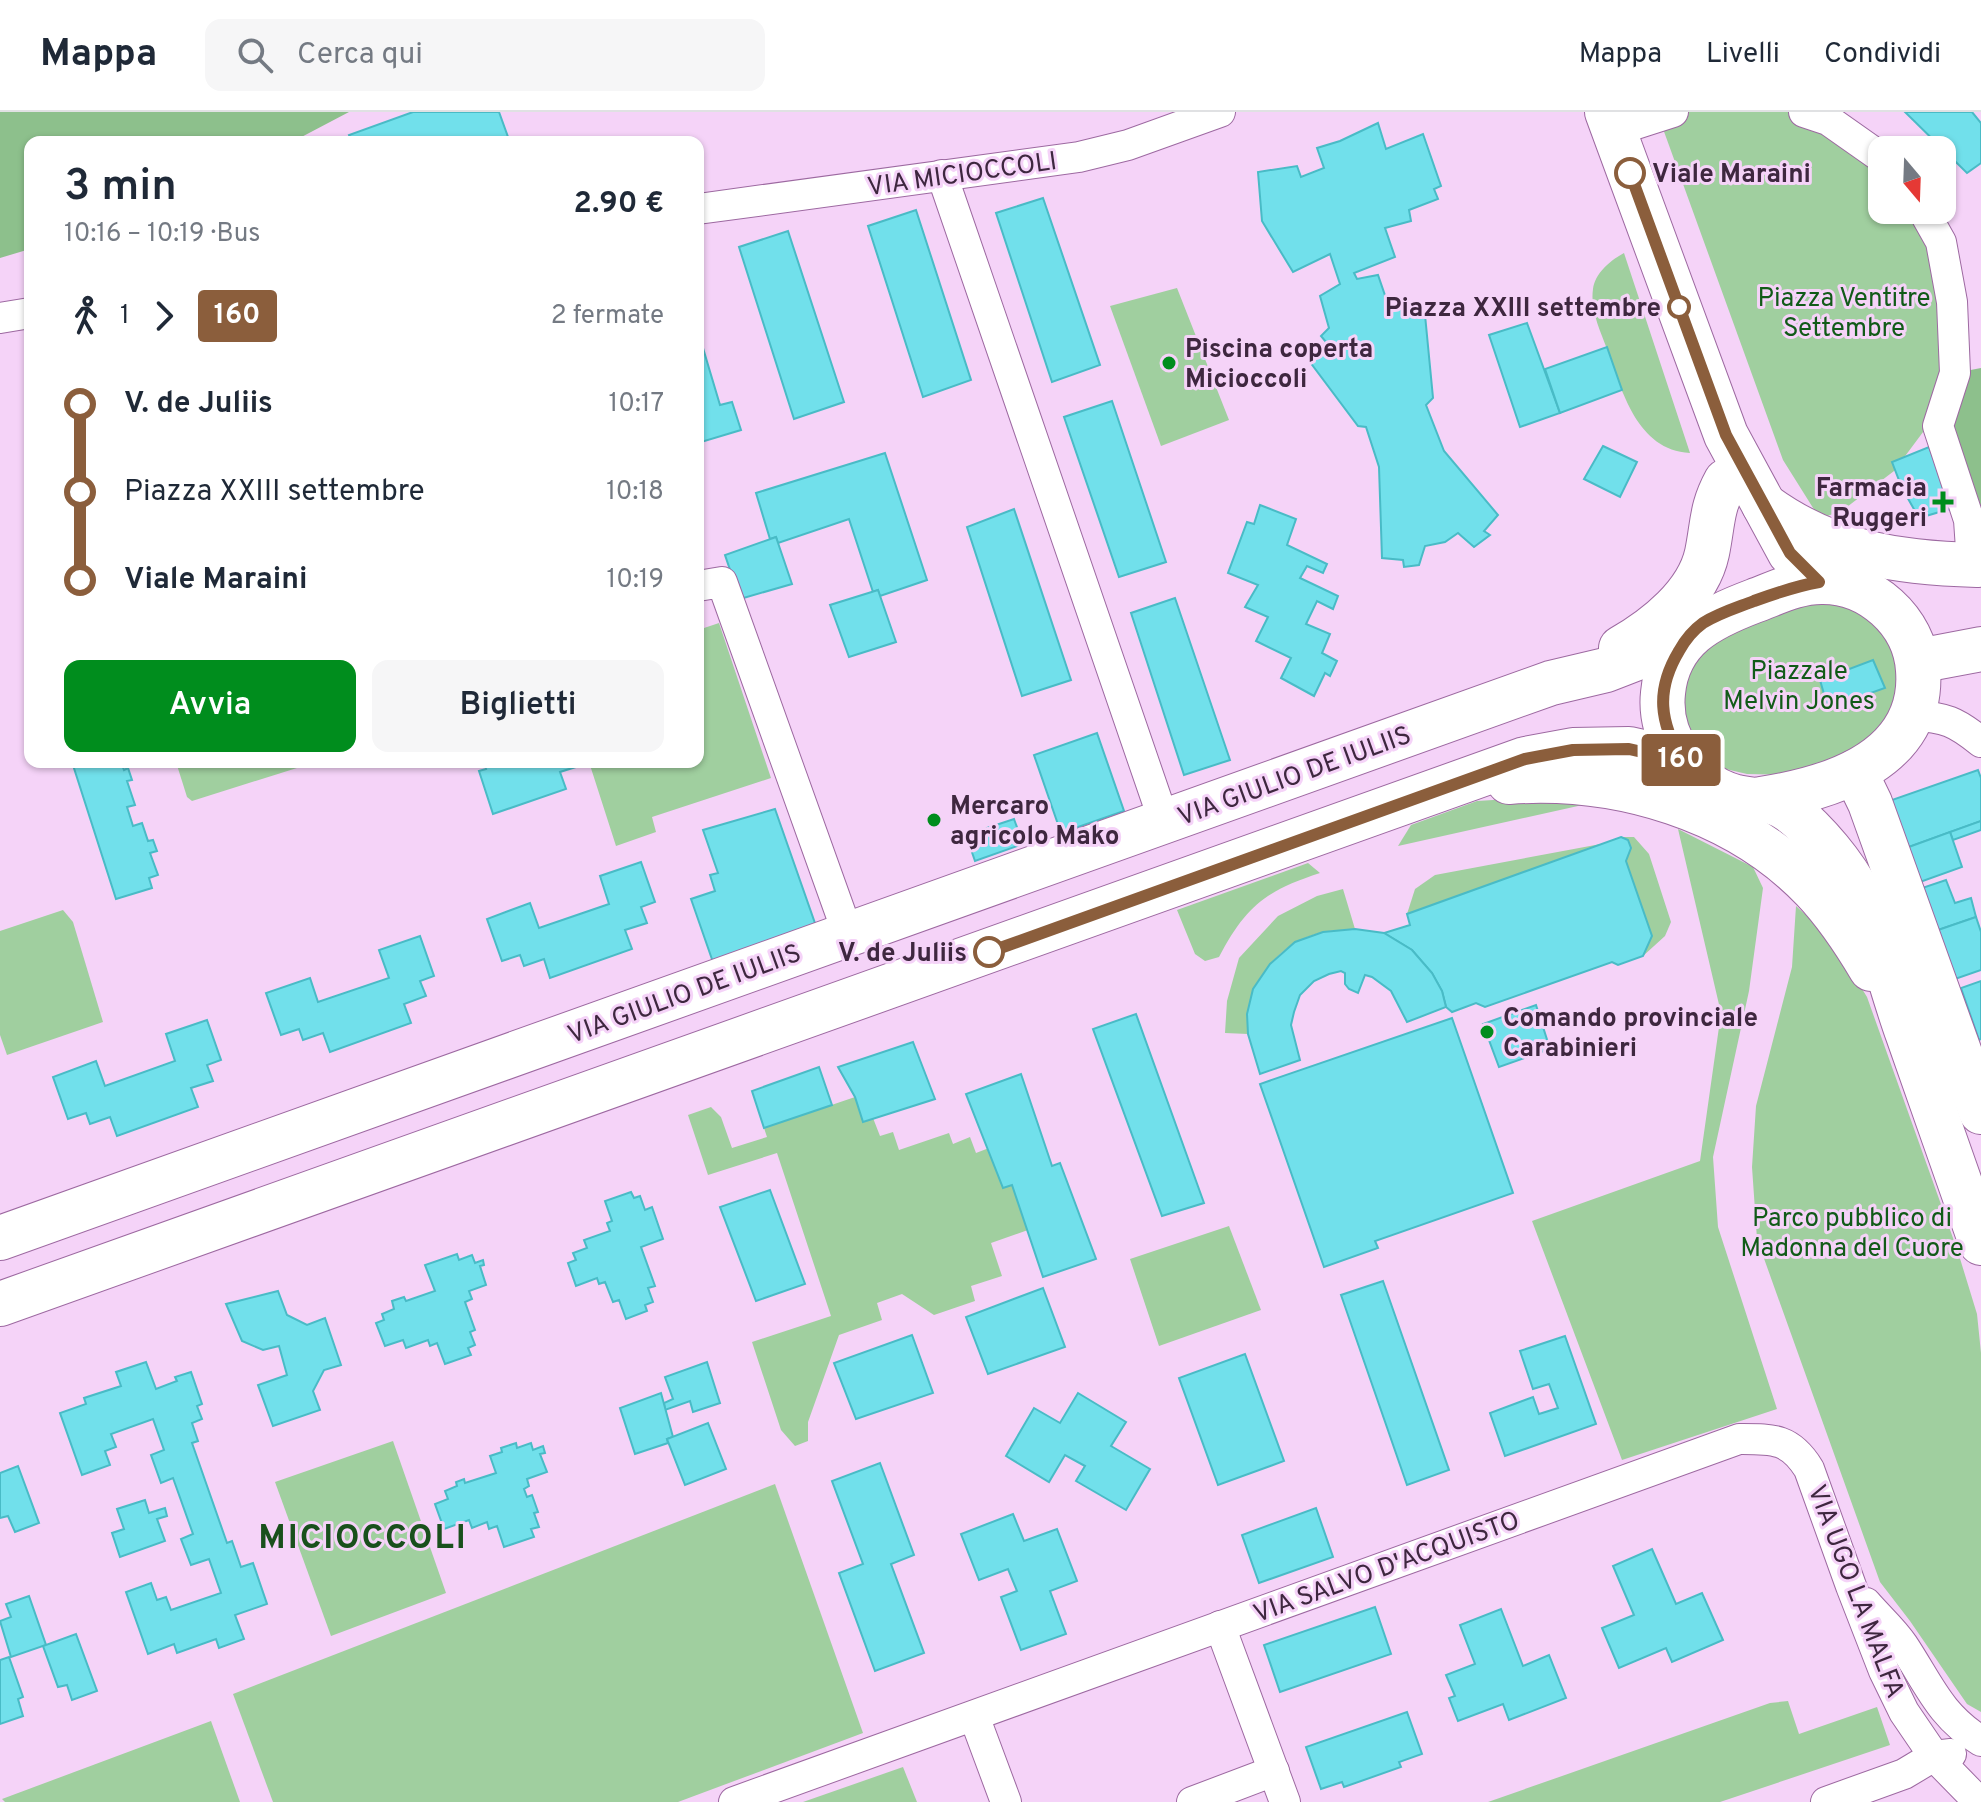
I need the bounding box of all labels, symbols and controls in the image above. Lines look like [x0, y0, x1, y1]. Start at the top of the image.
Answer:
search box [205, 19, 765, 91]
text: Mappa [40, 31, 157, 80]
icon: search [233, 33, 277, 77]
text: Cerca qui [297, 37, 423, 74]
text: Mappa [1579, 37, 1662, 73]
text: Livelli [1706, 37, 1780, 73]
text: Condividi [1824, 37, 1941, 73]
north arrow [1868, 136, 1956, 224]
map controls [1868, 136, 1956, 224]
street label: VIA MICIOCCOLI [865, 146, 1059, 205]
marker: Viale Maraini [1615, 158, 1645, 188]
place label: Viale Maraini [1652, 159, 1811, 192]
text: 3 min [64, 160, 177, 216]
text: 2.90 € [574, 186, 664, 223]
text: 10:16 – 10:19 · Bus [64, 218, 261, 251]
park label: Piazza Ventitre Settembre [1758, 283, 1930, 346]
place label: Piazza XXIII settembre [1385, 293, 1661, 326]
icon: walk [64, 294, 108, 338]
icon: forward [142, 294, 186, 338]
marker: Piazza XXIII settembre [1668, 296, 1690, 318]
text: 160 [214, 298, 261, 334]
text: 1 [120, 300, 130, 333]
text: 2 fermate [551, 300, 664, 333]
place label: Piscina coperta Micioccoli [1185, 334, 1373, 397]
marker: Piscina coperta Micioccoli [1160, 354, 1178, 372]
text: V. de Juliis [124, 386, 273, 423]
text: 10:17 [609, 388, 664, 421]
place label: Farmacia Ruggeri [1816, 473, 1927, 536]
text: Piazza XXIII settembre [124, 474, 425, 511]
text: 10:18 [606, 476, 664, 509]
marker: Farmacia Ruggeri [1934, 493, 1952, 511]
text: Viale Maraini [124, 562, 307, 599]
text: 10:19 [607, 564, 664, 597]
park label: Piazzale Melvin Jones [1723, 656, 1875, 719]
button: Avvia [64, 660, 356, 752]
button: Biglietti [372, 660, 664, 752]
street label: VIA GIULIO DE IULIIS [1174, 720, 1416, 835]
line badge: 160 [1635, 734, 1727, 786]
text: 160 [1658, 742, 1704, 778]
place label: Mercaro agricolo Mako [950, 791, 1119, 854]
marker: Mercaro agricolo Mako [925, 811, 943, 829]
marker: V. de Juliis [974, 937, 1004, 967]
street label: VIA GIULIO DE IULIIS [564, 938, 806, 1053]
place label: V. de Juliis [838, 938, 967, 971]
place label: Comando provinciale Carabinieri [1503, 1003, 1758, 1066]
marker: Comando provinciale Carabinieri [1478, 1023, 1496, 1041]
park label: Parco pubblico di Madonna del Cuore [1740, 1203, 1964, 1266]
street label: VIA UGO LA MALFA [1799, 1481, 1911, 1703]
street label: VIA SALVO D'ACQUISTO [1249, 1505, 1524, 1632]
district label: MICIOCCOLI [258, 1518, 468, 1561]

